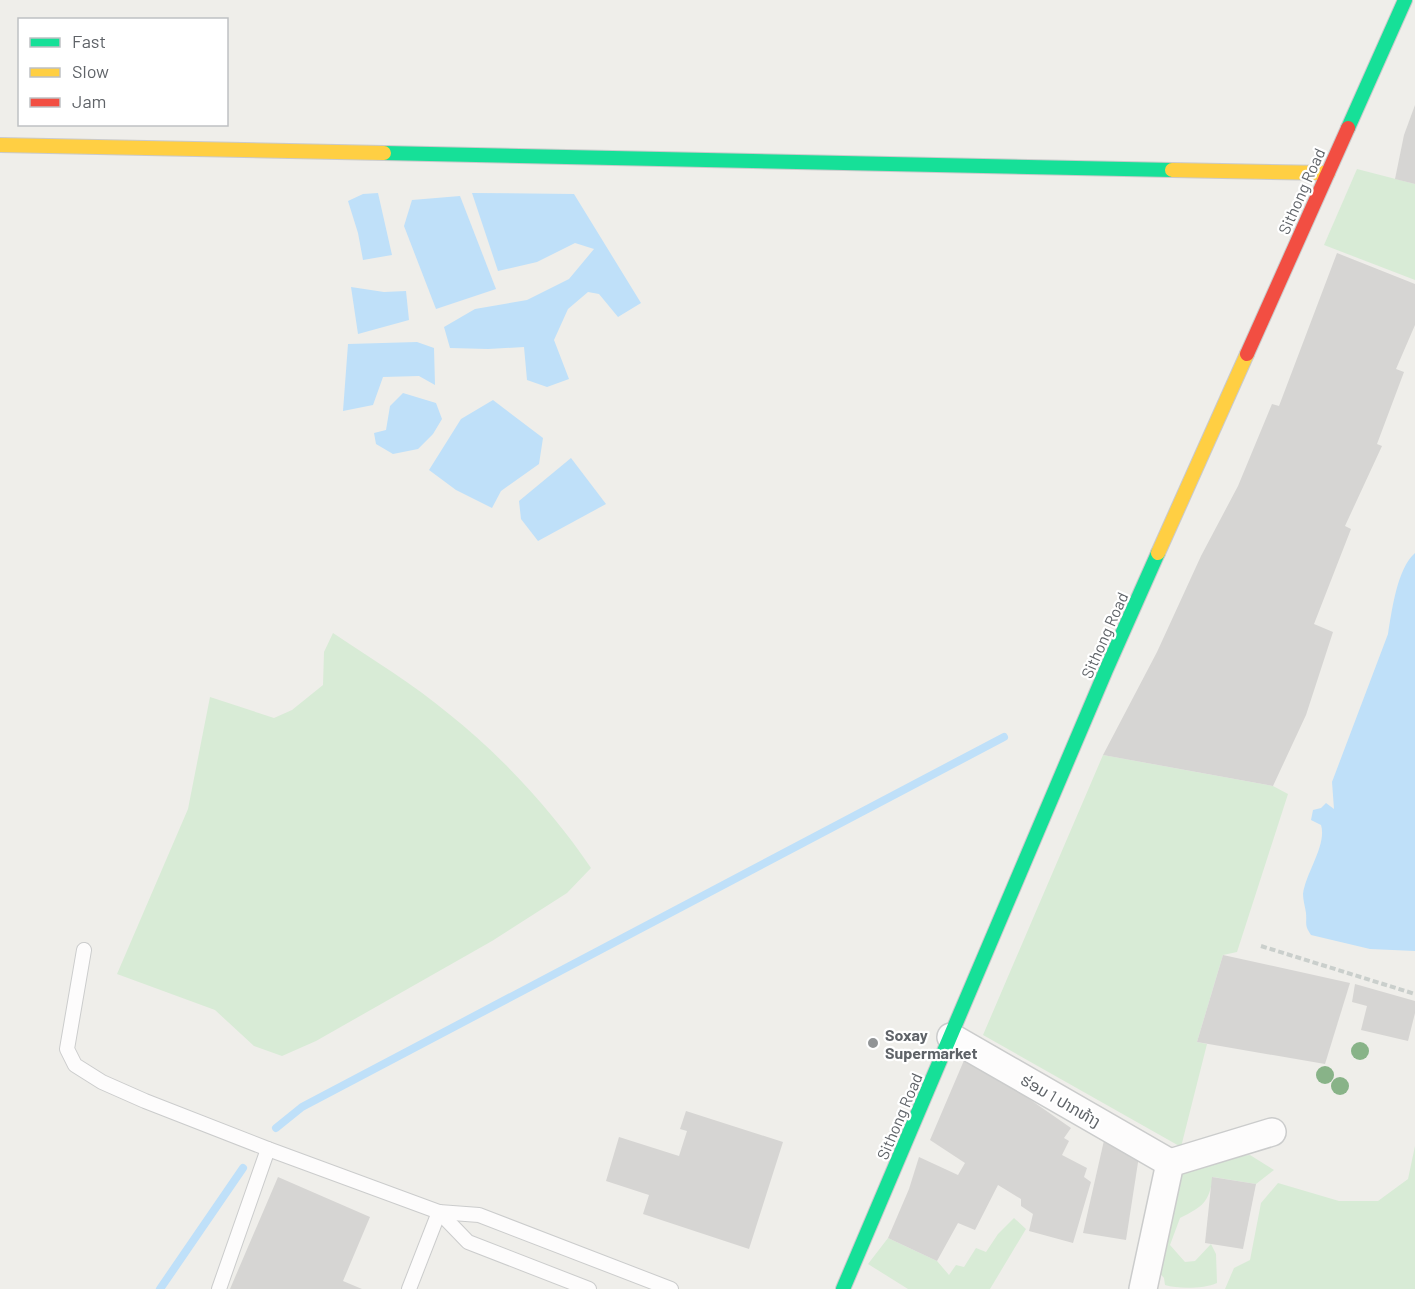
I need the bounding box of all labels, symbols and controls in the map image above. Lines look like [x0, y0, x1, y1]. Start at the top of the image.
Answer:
legend [18, 18, 228, 126]
text: Fast [72, 30, 106, 52]
text: Slow [72, 60, 109, 82]
text: Jam [72, 90, 106, 112]
street label: Sithong Road [1274, 145, 1328, 237]
street label: Sithong Road [1077, 589, 1131, 681]
place label: Soxay Supermarket [885, 1025, 978, 1062]
marker: Soxay Supermarket [866, 1036, 880, 1050]
street label: ຮ່ອມ 1 ປາກທ້າງ [1018, 1069, 1104, 1131]
street label: Sithong Road [872, 1070, 926, 1162]

